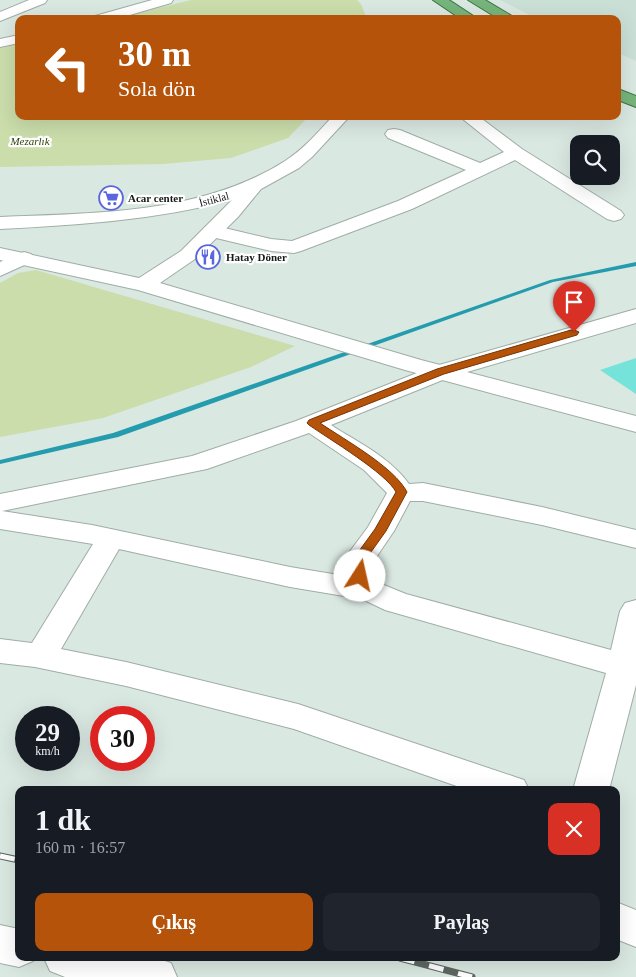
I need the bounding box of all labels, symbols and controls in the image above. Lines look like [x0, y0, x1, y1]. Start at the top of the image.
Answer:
icon: left [35, 35, 100, 100]
text: 30 m [118, 35, 191, 74]
text: Sola dön [118, 76, 196, 101]
park label: Mezarlık [9, 135, 51, 147]
map controls [570, 135, 620, 185]
button: search [570, 135, 620, 185]
supermarket icon: Acar center [98, 185, 124, 211]
street label: İstiklal [198, 189, 230, 209]
place label: Acar center [128, 192, 183, 204]
restaurant icon: Hatay Döner [195, 244, 221, 270]
place label: Hatay Döner [226, 251, 287, 263]
pin [553, 281, 595, 332]
icon: arrive [560, 288, 588, 316]
position arrow [333, 549, 385, 601]
speed limit sign: 30 [90, 706, 155, 771]
text: 29 [35, 719, 60, 746]
text: km/h [35, 744, 60, 758]
text: 1 dk [35, 803, 91, 836]
button: close [548, 803, 600, 855]
text: 160 m · 16:57 [35, 839, 125, 856]
button: Çıkış [35, 893, 313, 951]
button: Paylaş [323, 893, 600, 951]

